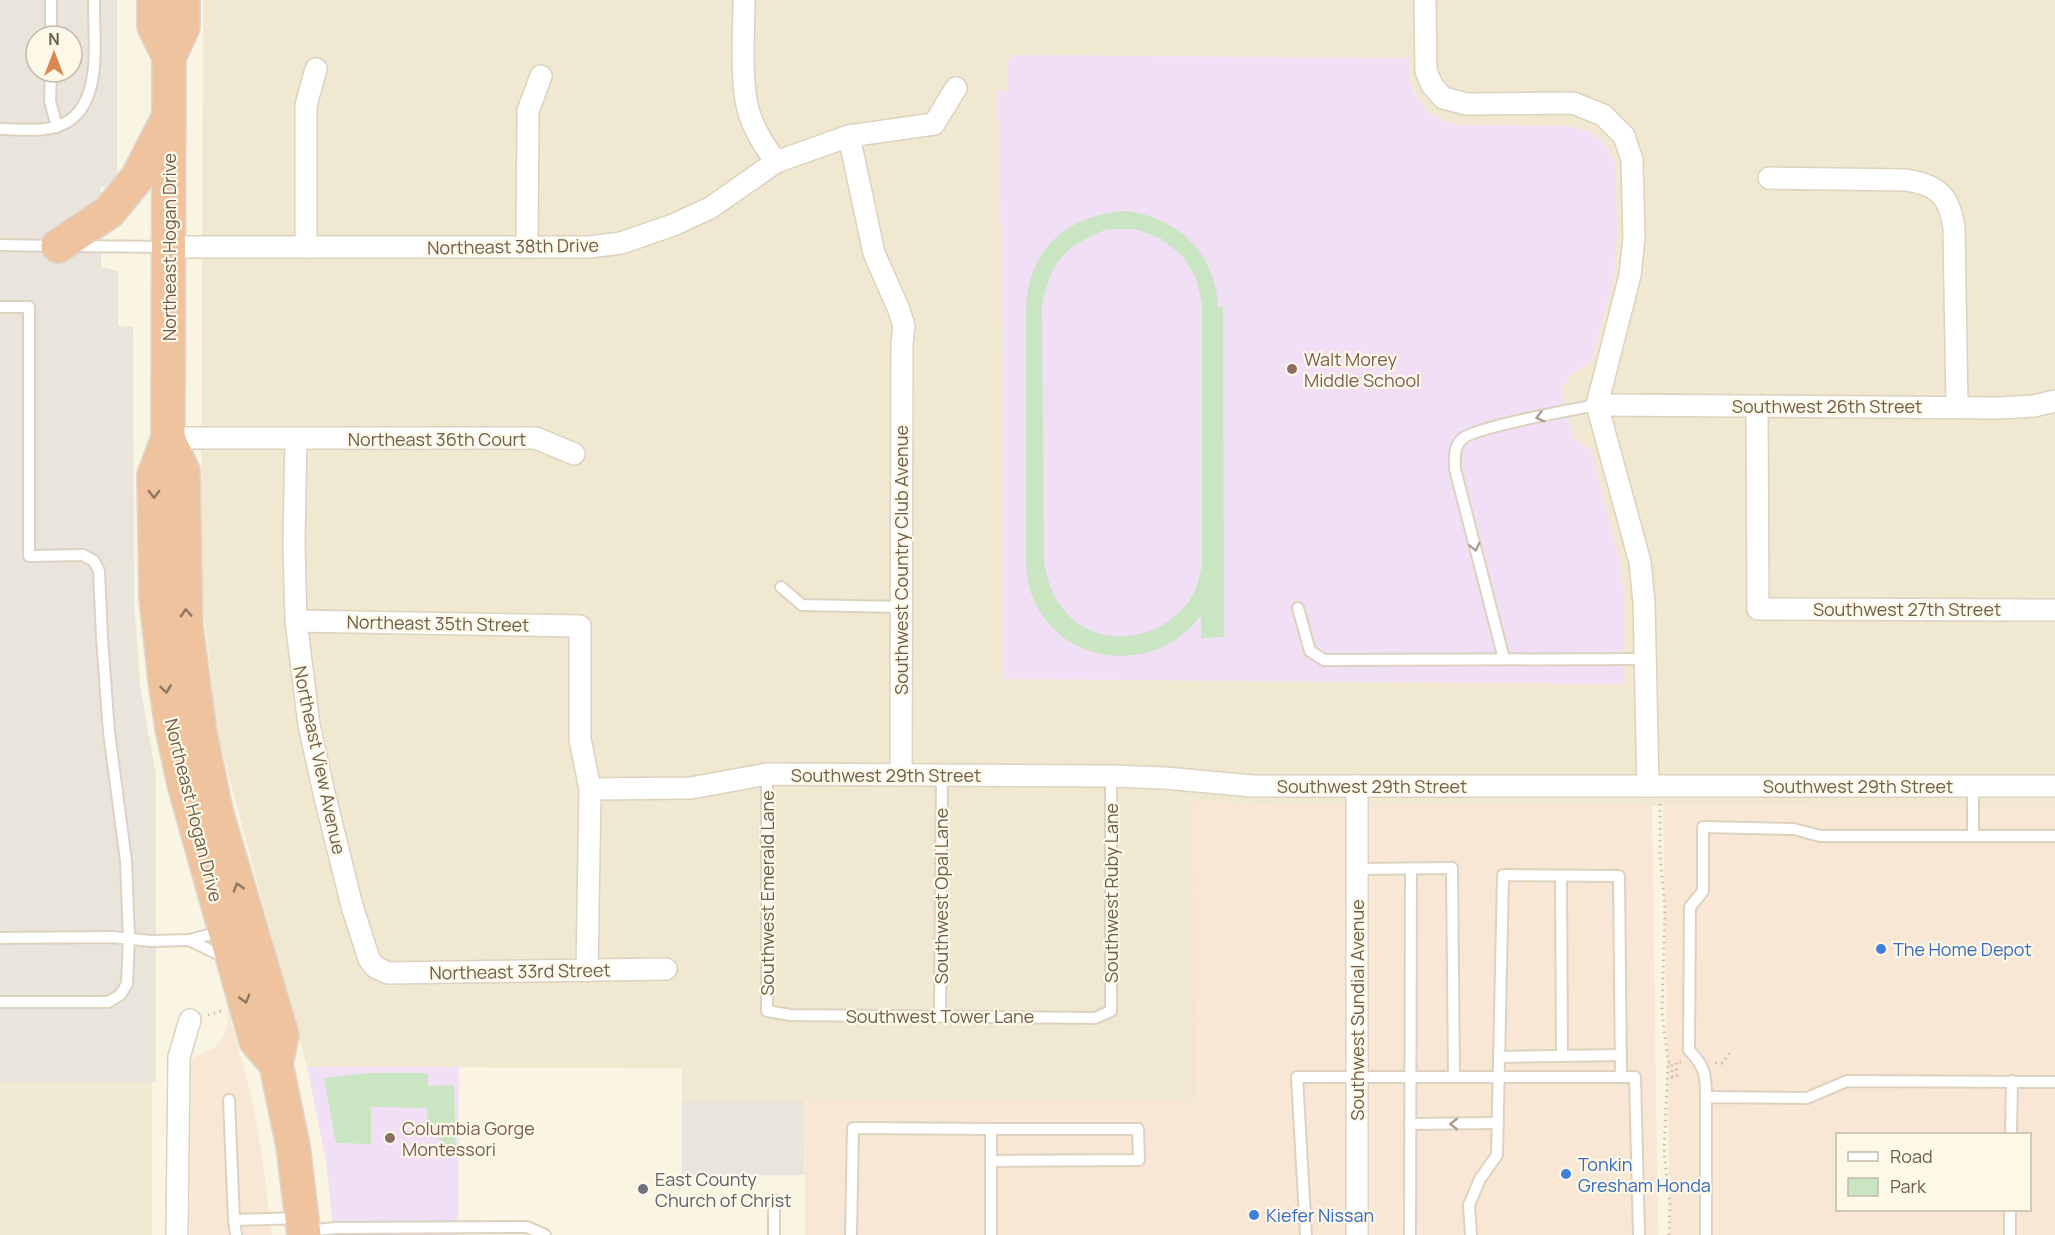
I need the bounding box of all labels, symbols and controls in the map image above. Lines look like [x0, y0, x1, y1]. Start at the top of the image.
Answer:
north arrow [24, 24, 84, 84]
text: N [48, 28, 60, 50]
street label: Northeast Hogan Drive [157, 153, 181, 341]
street label: Northeast 38th Drive [427, 233, 599, 259]
place label: Walt Morey Middle School [1304, 347, 1420, 392]
marker: Walt Morey Middle School [1285, 362, 1299, 376]
street label: Southwest 26th Street [1732, 394, 1922, 418]
one-way arrow [1535, 409, 1545, 422]
street label: Southwest Country Club Avenue [889, 425, 913, 695]
street label: Northeast 36th Court [348, 427, 526, 451]
one-way arrow [148, 490, 160, 499]
one-way arrow [1468, 542, 1480, 552]
street label: Southwest 27th Street [1813, 597, 2001, 621]
one-way arrow [179, 609, 192, 618]
street label: Northeast 35th Street [346, 609, 530, 637]
street label: Northeast View Avenue [288, 664, 352, 856]
one-way arrow [160, 684, 172, 693]
street label: Northeast Hogan Drive [160, 716, 228, 904]
street label: Southwest 29th Street [791, 763, 981, 787]
street label: Southwest 29th Street [1277, 774, 1467, 798]
street label: Southwest 29th Street [1763, 774, 1953, 798]
street label: Southwest Emerald Lane [755, 790, 779, 996]
street label: Southwest Ruby Lane [1099, 803, 1123, 983]
street label: Southwest Opal Lane [929, 808, 953, 984]
one-way arrow [233, 882, 245, 892]
street label: Southwest Sundial Avenue [1345, 899, 1369, 1121]
place label: The Home Depot [1893, 937, 2032, 961]
marker: The Home Depot [1874, 942, 1888, 956]
street label: Northeast 33rd Street [429, 957, 611, 985]
one-way arrow [238, 994, 250, 1004]
street label: Southwest Tower Lane [846, 1004, 1034, 1028]
place label: Columbia Gorge Montessori [402, 1116, 535, 1161]
one-way arrow [1449, 1118, 1458, 1130]
marker: Columbia Gorge Montessori [383, 1131, 397, 1145]
legend [1836, 1133, 2031, 1211]
text: Road [1890, 1144, 1933, 1168]
place label: Tonkin Gresham Honda [1578, 1152, 1711, 1197]
place label: East County Church of Christ [655, 1167, 791, 1212]
marker: Tonkin Gresham Honda [1559, 1167, 1573, 1181]
text: Park [1890, 1174, 1927, 1198]
marker: East County Church of Christ [636, 1182, 650, 1196]
place label: Kiefer Nissan [1266, 1203, 1374, 1227]
marker: Kiefer Nissan [1247, 1208, 1261, 1222]

